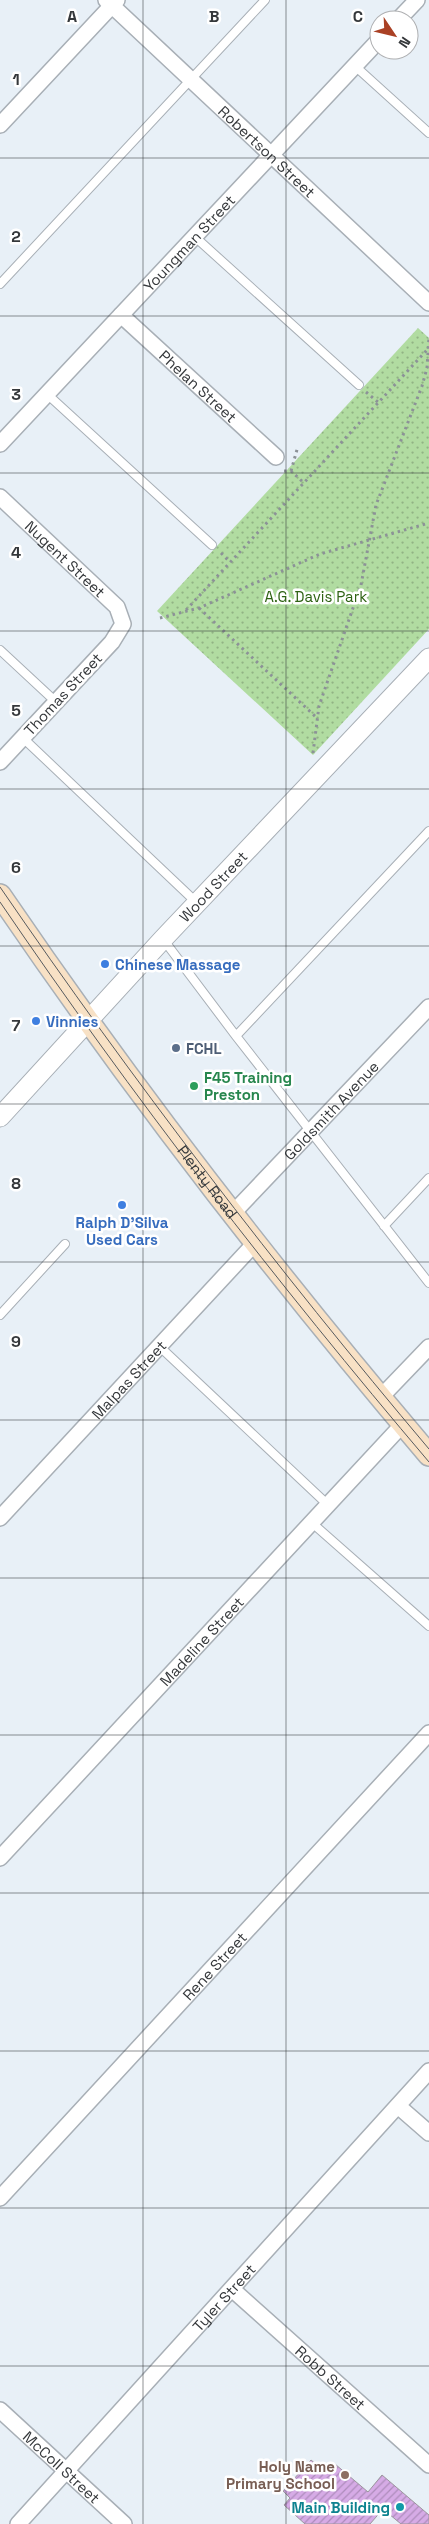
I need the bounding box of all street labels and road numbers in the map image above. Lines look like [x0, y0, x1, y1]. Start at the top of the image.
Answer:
street label: Robertson Street [215, 101, 320, 201]
street label: Youngman Street [139, 190, 239, 295]
street label: Phelan Street [156, 346, 241, 426]
street label: Nugent Street [21, 516, 110, 601]
street label: Thomas Street [20, 649, 106, 739]
street label: Wood Street [175, 847, 251, 926]
street label: Goldsmith Avenue [279, 1056, 383, 1164]
street label: Plenty Road [174, 1141, 242, 1222]
street label: Malpas Street [87, 1336, 170, 1423]
street label: Madeline Street [155, 1592, 248, 1690]
street label: Rene Street [178, 1928, 251, 2004]
street label: Tyler Street [188, 2260, 259, 2335]
street label: Robb Street [292, 2341, 370, 2414]
street label: McColl Street [19, 2427, 104, 2507]

